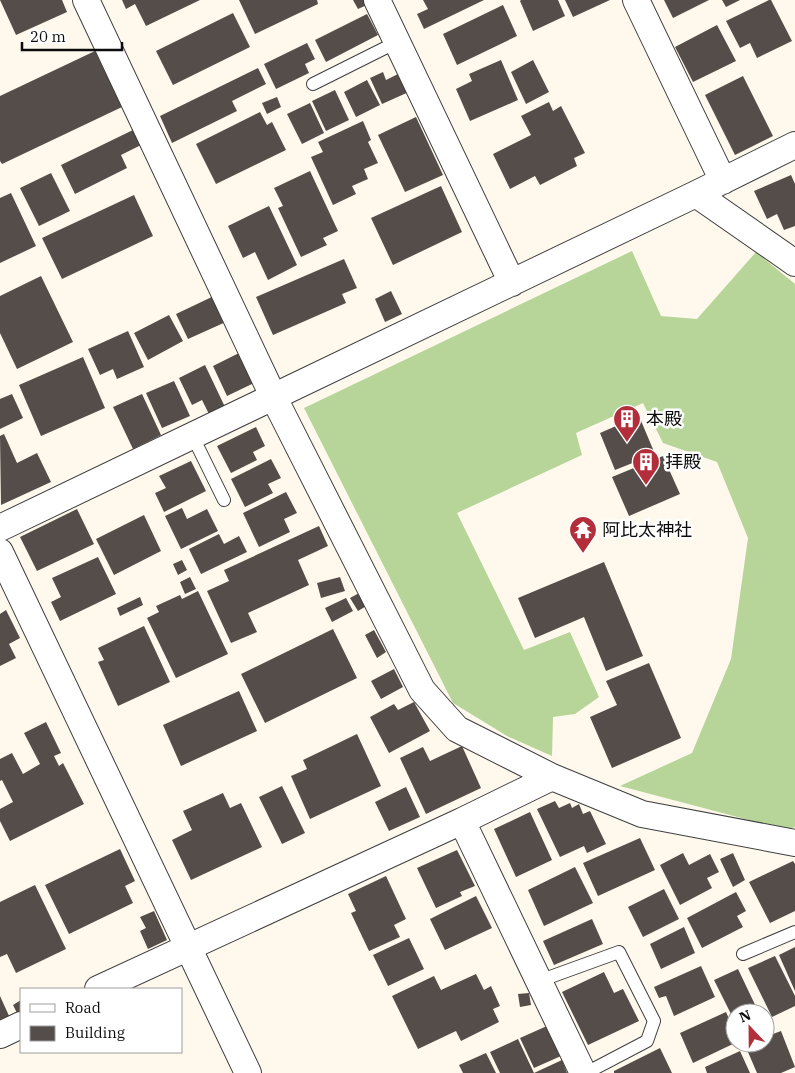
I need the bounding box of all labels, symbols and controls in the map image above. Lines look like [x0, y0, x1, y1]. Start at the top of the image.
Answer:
scale bar [22, 20, 122, 52]
text: 20 m [30, 27, 66, 46]
building icon: 本殿 [612, 404, 642, 443]
place label: 本殿 [646, 407, 682, 430]
building icon: 拝殿 [631, 447, 661, 486]
place label: 拝殿 [665, 450, 701, 473]
temple icon: 阿比太神社 [568, 515, 598, 554]
place label: 阿比太神社 [602, 518, 692, 541]
legend [20, 988, 182, 1053]
text: Road [65, 998, 101, 1017]
north arrow [725, 1003, 775, 1053]
text: N [737, 1006, 754, 1026]
text: Building [65, 1023, 125, 1042]

